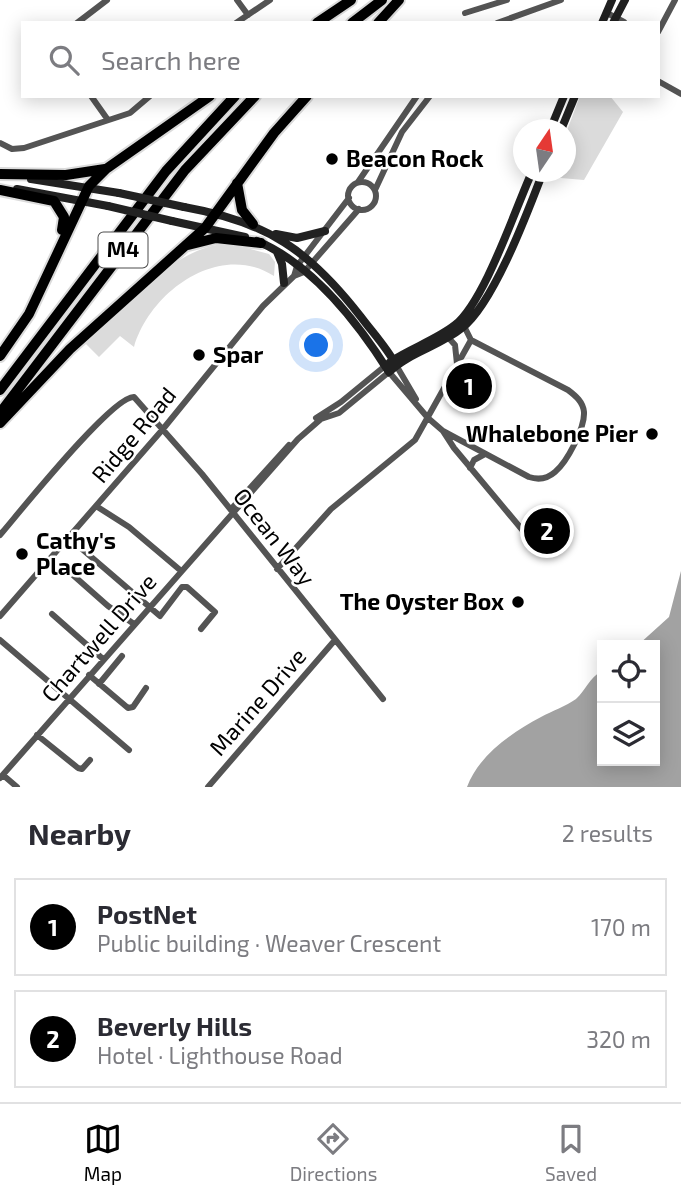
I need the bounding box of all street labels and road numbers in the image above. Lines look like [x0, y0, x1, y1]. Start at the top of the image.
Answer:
road number: M4 [99, 232, 148, 268]
street label: Ridge Road [85, 381, 181, 488]
street label: Ocean Way [228, 482, 322, 591]
street label: Chartwell Drive [35, 567, 162, 707]
street label: Marine Drive [203, 642, 311, 761]

